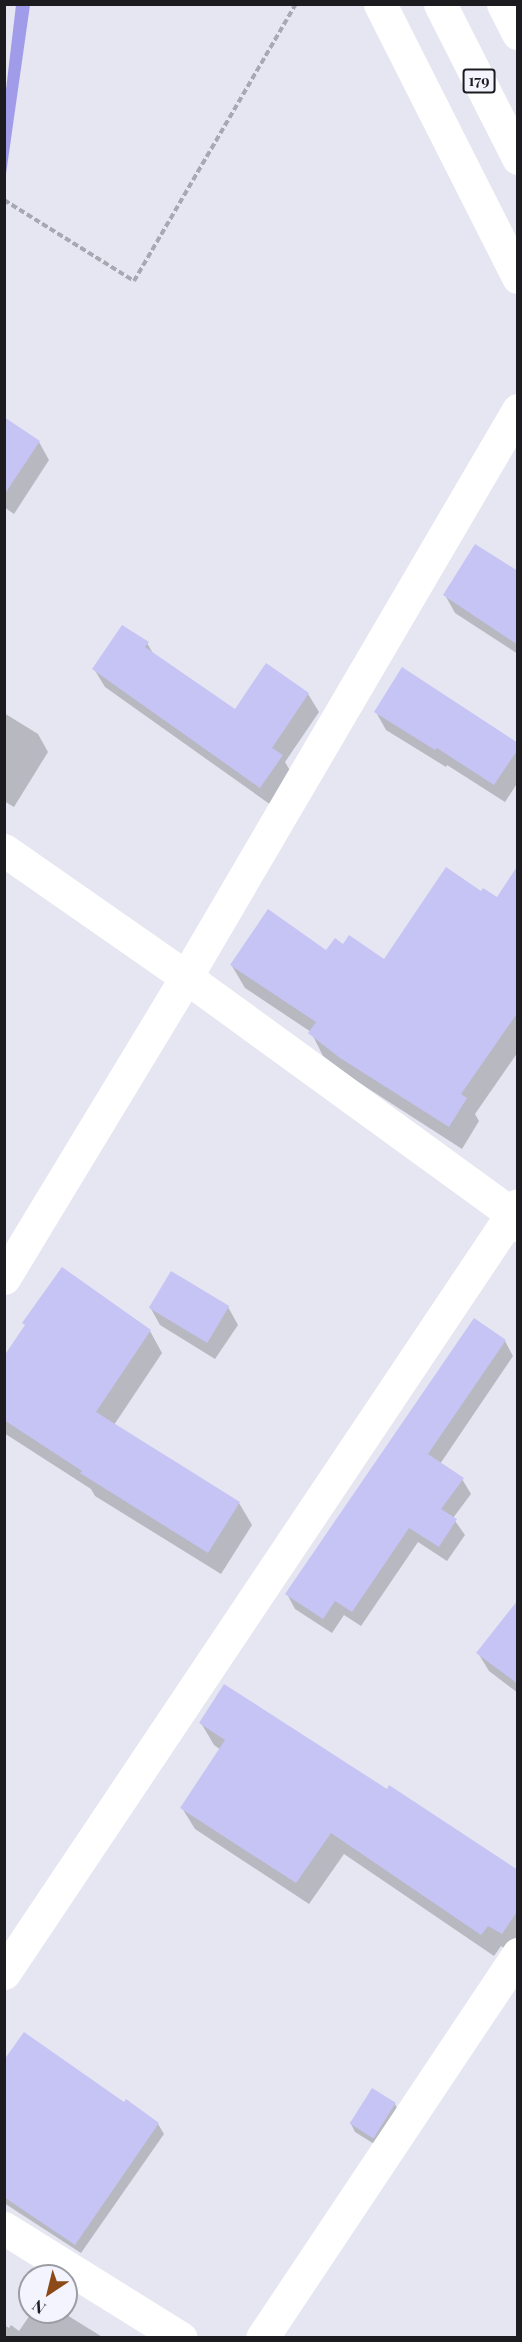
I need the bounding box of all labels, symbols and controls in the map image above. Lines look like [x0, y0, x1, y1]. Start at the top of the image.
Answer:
road number: 179 [462, 69, 496, 93]
north arrow [18, 2264, 78, 2324]
text: N [28, 2296, 49, 2319]

